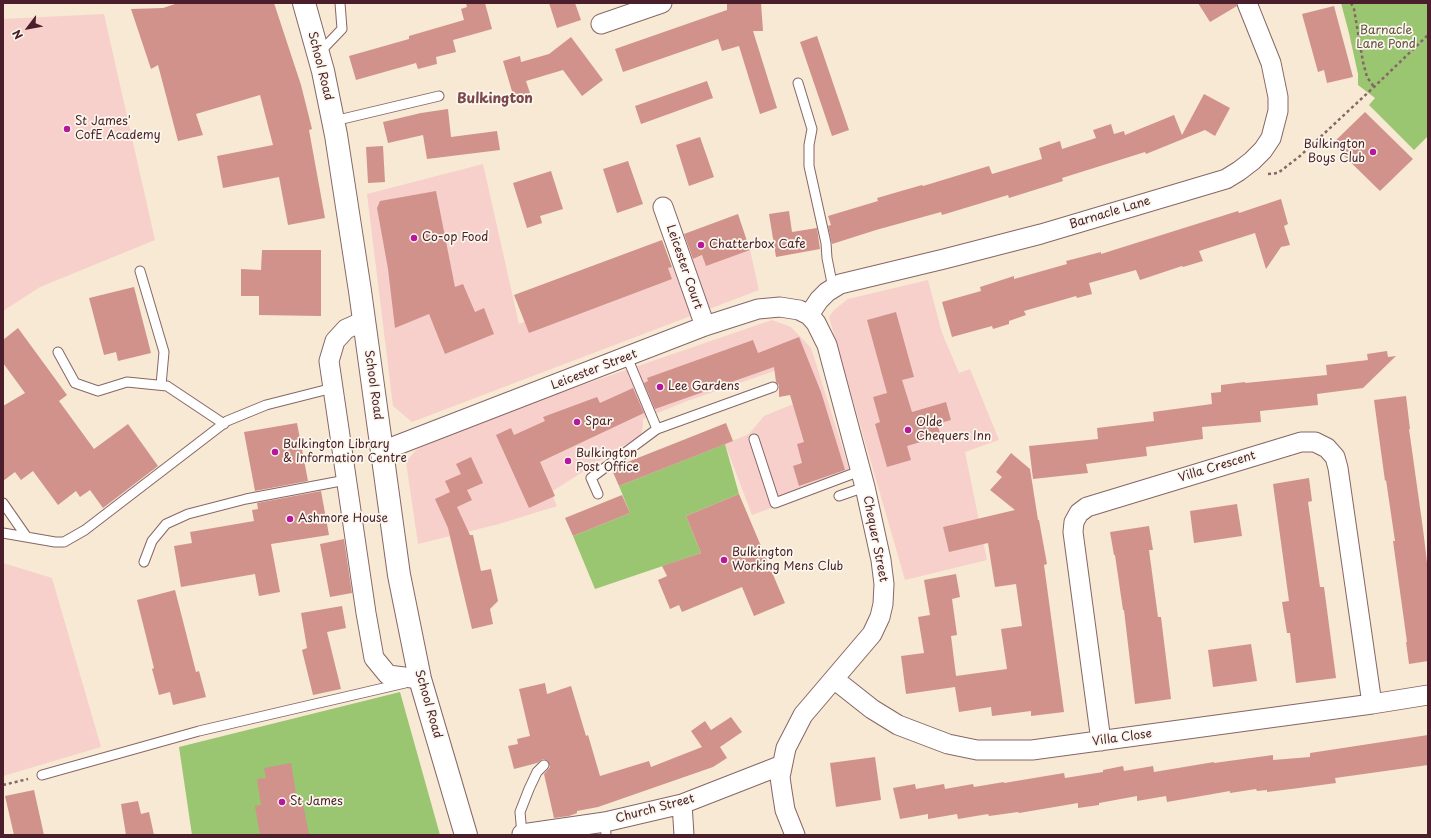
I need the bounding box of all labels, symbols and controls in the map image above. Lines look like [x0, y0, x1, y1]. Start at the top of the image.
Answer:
north arrow [8, 8, 48, 48]
park label: Barnacle Lane Pond [1356, 24, 1416, 52]
text: N [8, 26, 27, 43]
street label: School Road [304, 30, 336, 102]
district label: Bulkington [457, 91, 533, 107]
place label: St James' CofE Academy [75, 115, 161, 143]
marker: St James' CofE Academy [62, 124, 72, 134]
place label: Bulkington Boys Club [1304, 138, 1365, 166]
marker: Bulkington Boys Club [1368, 147, 1378, 157]
street label: Barnacle Lane [1068, 194, 1152, 232]
street label: Leicester Court [663, 223, 705, 311]
place label: Co-op Food [422, 231, 488, 245]
marker: Co-op Food [409, 233, 419, 243]
place label: Chatterbox Cafe [709, 238, 806, 252]
marker: Chatterbox Cafe [696, 240, 706, 250]
street label: Leicester Street [549, 347, 639, 393]
street label: School Road [361, 349, 385, 421]
place label: Lee Gardens [668, 380, 739, 394]
marker: Lee Gardens [655, 382, 665, 392]
place label: Spar [585, 415, 612, 429]
place label: Olde Chequers Inn [916, 416, 991, 444]
marker: Spar [572, 417, 582, 427]
marker: Olde Chequers Inn [903, 425, 913, 435]
place label: Bulkington Library & Information Centre [283, 438, 407, 466]
marker: Bulkington Library & Information Centre [270, 447, 280, 457]
place label: Bulkington Post Office [576, 447, 639, 475]
street label: Villa Crescent [1177, 448, 1257, 486]
marker: Bulkington Post Office [563, 456, 573, 466]
street label: Chequer Street [860, 495, 890, 583]
place label: Ashmore House [298, 512, 388, 526]
marker: Ashmore House [285, 514, 295, 524]
place label: Bulkington Working Mens Club [732, 546, 843, 574]
marker: Bulkington Working Mens Club [719, 555, 729, 565]
street label: School Road [411, 668, 445, 740]
street label: Villa Close [1091, 727, 1153, 749]
street label: Church Street [614, 792, 696, 826]
place label: St James [290, 795, 343, 809]
marker: St James [277, 797, 287, 807]

